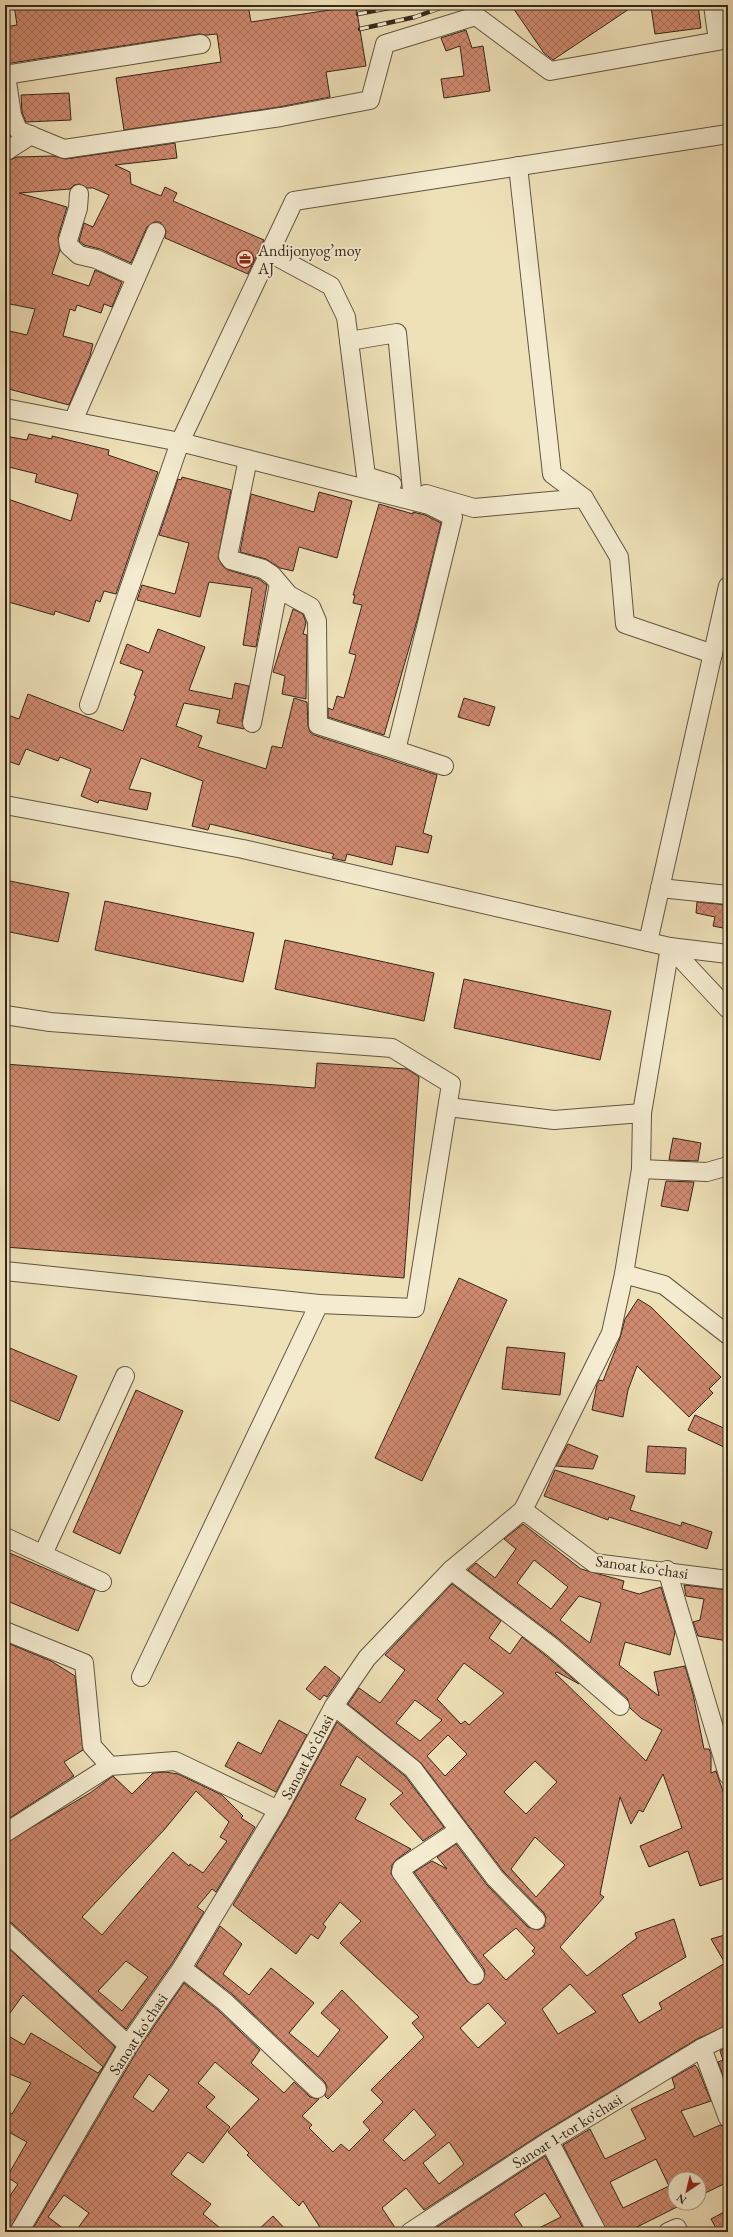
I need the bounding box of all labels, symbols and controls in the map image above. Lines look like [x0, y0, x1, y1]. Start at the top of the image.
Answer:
place label: Andijonyog’moy AJ [257, 240, 362, 279]
office icon: Andijonyog’moy AJ [235, 249, 255, 269]
street label: Sanoat koʻchasi [594, 1550, 690, 1584]
street label: Sanoat koʻchasi [276, 1711, 338, 1803]
street label: Sanoat koʻchasi [104, 1989, 172, 2079]
street label: Sanoat 1-tor ko‘chasi [508, 2089, 626, 2173]
north arrow [667, 2171, 707, 2211]
text: N [674, 2191, 689, 2207]

